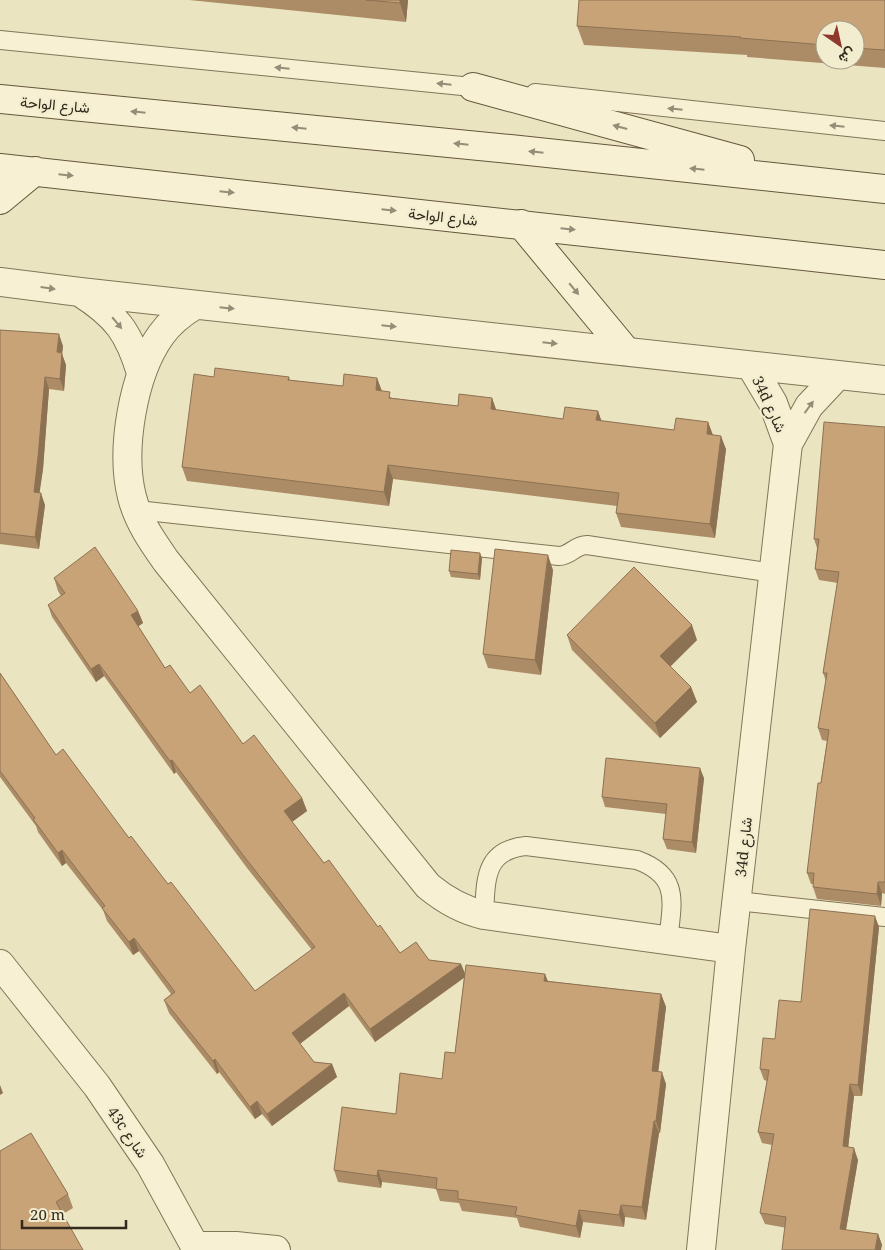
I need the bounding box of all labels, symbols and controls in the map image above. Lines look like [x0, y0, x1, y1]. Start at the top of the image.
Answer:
north arrow [815, 20, 865, 70]
text: ش [835, 44, 860, 69]
one-way arrow [274, 64, 290, 72]
one-way arrow [436, 80, 452, 88]
street label: شارع الواحة [19, 91, 91, 119]
one-way arrow [667, 105, 683, 113]
one-way arrow [129, 108, 145, 116]
one-way arrow [828, 122, 844, 130]
one-way arrow [612, 123, 627, 131]
one-way arrow [291, 124, 307, 132]
one-way arrow [453, 140, 469, 148]
one-way arrow [527, 148, 543, 156]
one-way arrow [689, 165, 705, 173]
one-way arrow [58, 171, 74, 179]
one-way arrow [220, 188, 236, 196]
street label: شارع الواحة [407, 202, 479, 232]
one-way arrow [381, 206, 397, 214]
one-way arrow [560, 225, 576, 233]
one-way arrow [569, 282, 580, 295]
one-way arrow [41, 284, 57, 292]
one-way arrow [219, 304, 235, 312]
one-way arrow [112, 316, 123, 329]
one-way arrow [381, 322, 397, 330]
one-way arrow [543, 339, 559, 347]
street label: 34d شارع [746, 373, 792, 436]
one-way arrow [804, 400, 814, 414]
street label: 34d شارع [730, 816, 758, 878]
street label: 43c شارع [101, 1102, 153, 1163]
scale bar [22, 1198, 126, 1230]
text: 20 m [30, 1204, 65, 1224]

